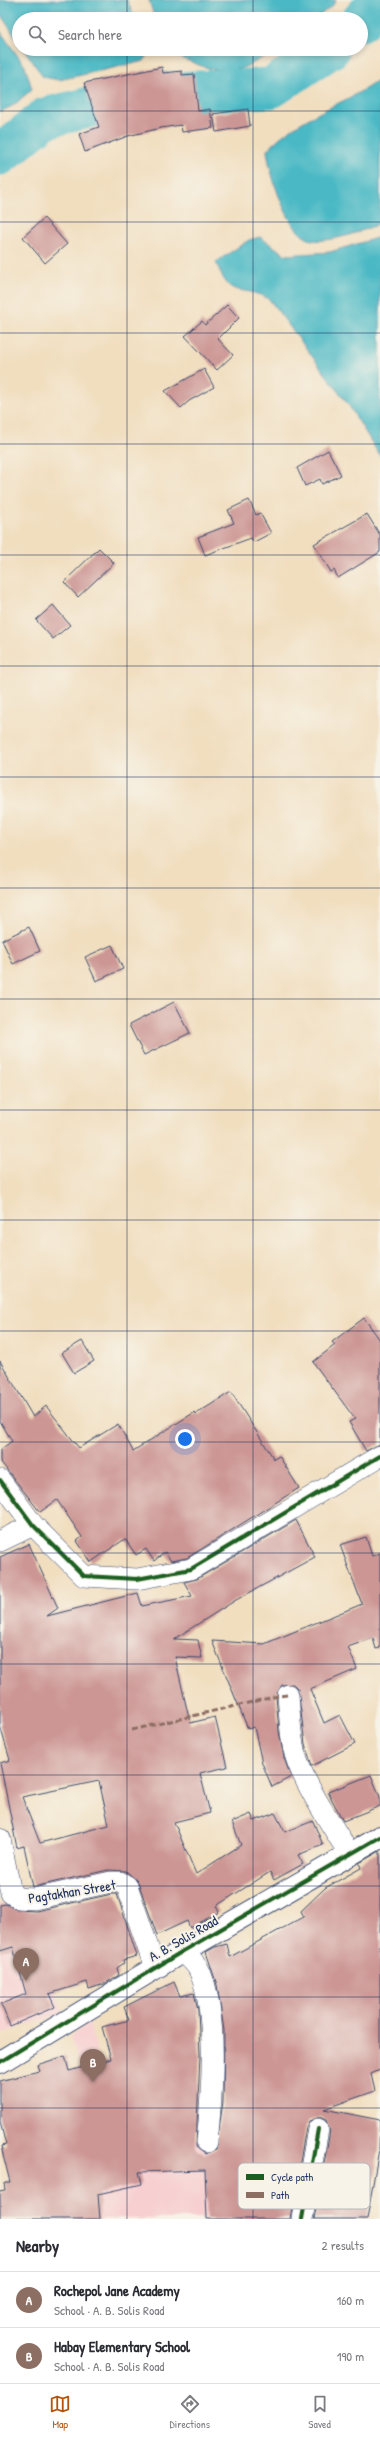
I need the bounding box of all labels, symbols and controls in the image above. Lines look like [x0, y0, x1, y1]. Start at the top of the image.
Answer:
search box [12, 12, 368, 56]
icon: search [26, 23, 48, 45]
text: Search here [58, 24, 122, 45]
your location [175, 1429, 195, 1449]
street label: Pagtakhan Street [27, 1875, 117, 1908]
street label: A. B. Solis Road [145, 1910, 221, 1965]
pin: A [13, 1948, 39, 1981]
pin: B [80, 2049, 106, 2082]
legend [238, 2163, 370, 2209]
text: Cycle path [271, 2170, 314, 2184]
text: Path [271, 2188, 289, 2202]
text: Nearby [16, 2234, 59, 2257]
text: 2 results [322, 2236, 364, 2254]
text: Rochepol Jane Academy [54, 2280, 180, 2301]
text: A [26, 2291, 32, 2309]
text: 160 m [336, 2291, 364, 2309]
text: School · A. B. Solis Road [54, 2301, 164, 2319]
text: Habay Elementary School [54, 2336, 190, 2357]
text: B [26, 2347, 32, 2365]
text: 190 m [337, 2347, 364, 2365]
text: School · A. B. Solis Road [54, 2357, 164, 2375]
tab: Map [49, 2393, 71, 2431]
tab: Directions [170, 2393, 210, 2431]
tab: Saved [308, 2393, 331, 2431]

